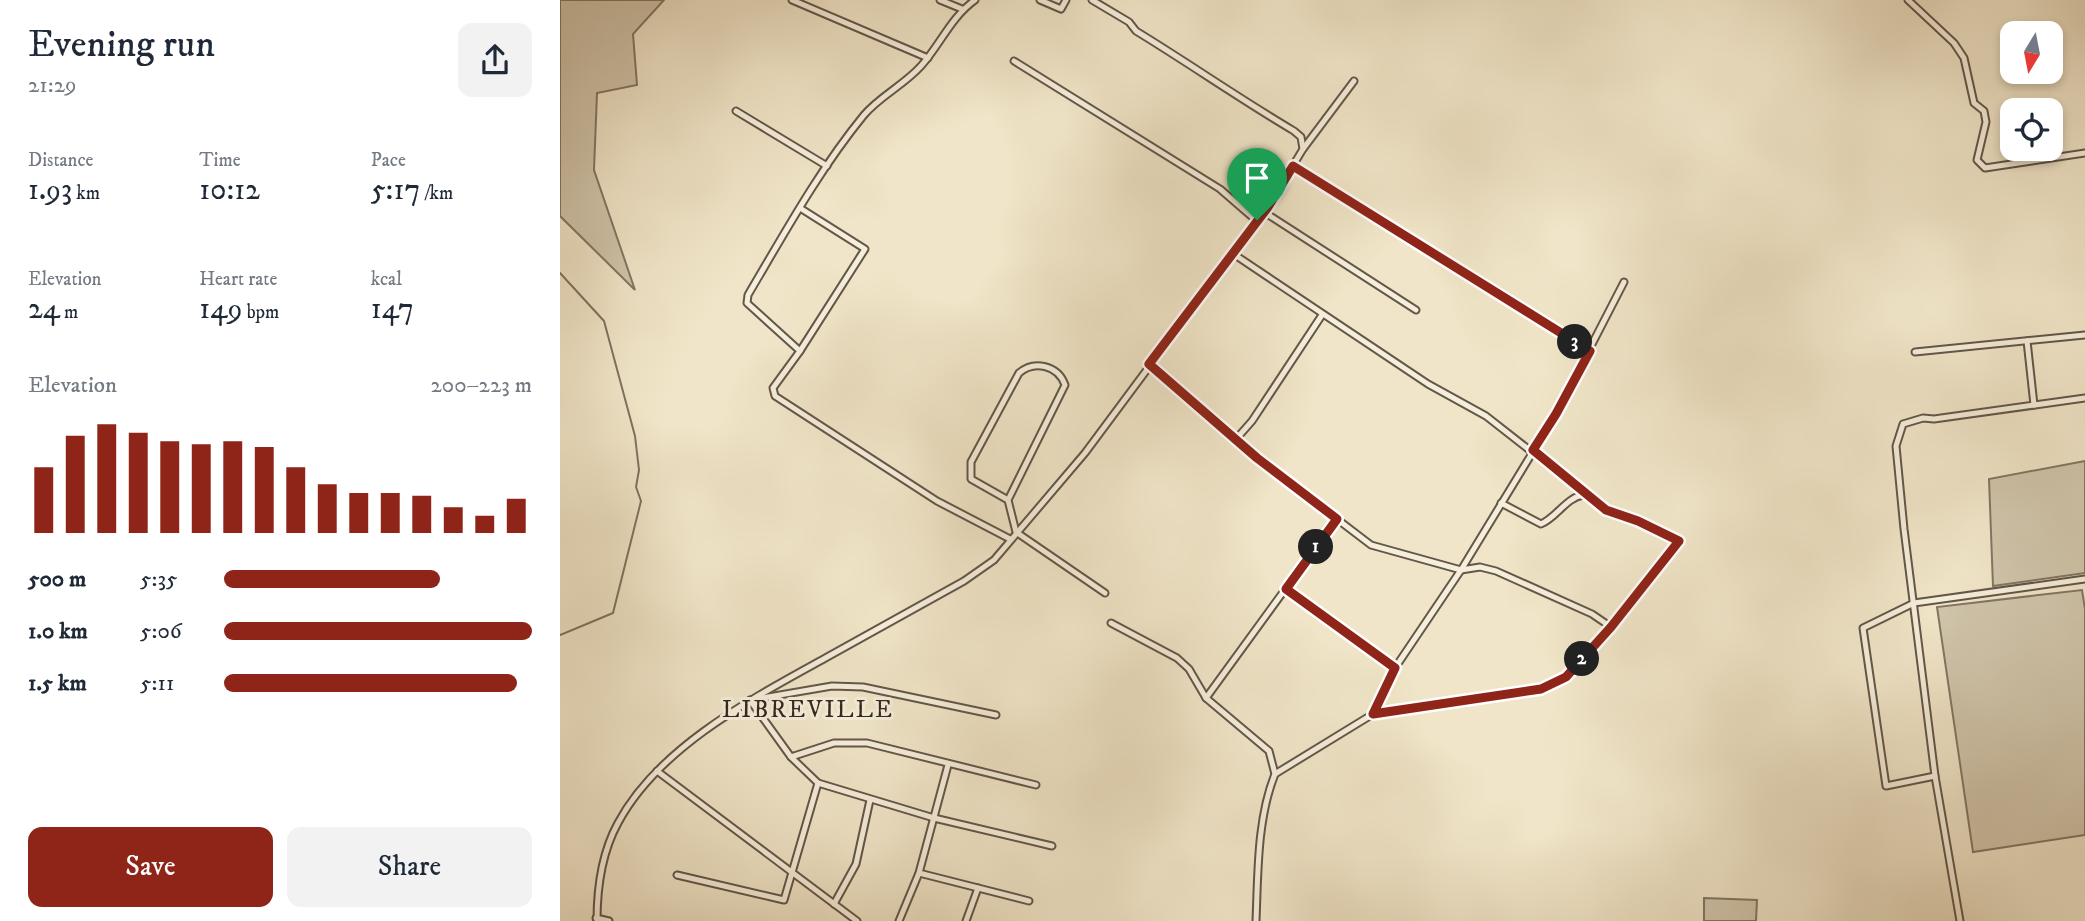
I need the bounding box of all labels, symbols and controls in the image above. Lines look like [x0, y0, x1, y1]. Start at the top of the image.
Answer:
text: Evening run [28, 21, 215, 69]
north arrow [2000, 21, 2063, 84]
map controls [2000, 21, 2063, 161]
button: share [458, 23, 532, 97]
text: 21:29 [28, 71, 77, 100]
button: locate [2000, 98, 2063, 161]
pin [1227, 148, 1287, 220]
text: Distance [28, 149, 93, 172]
text: Time [199, 149, 241, 172]
text: Pace [371, 149, 406, 172]
icon: arrive [1238, 159, 1276, 197]
text: 1.93 [28, 172, 72, 209]
text: 10:12 [199, 172, 260, 209]
text: 5:17 [371, 172, 420, 209]
text: km [72, 182, 100, 205]
text: /km [420, 182, 453, 205]
text: Elevation [28, 268, 102, 291]
text: Heart rate [199, 268, 277, 291]
text: kcal [371, 268, 402, 291]
text: 24 [28, 291, 60, 328]
text: 149 [199, 291, 243, 328]
text: 147 [371, 291, 414, 328]
text: m [60, 301, 78, 324]
text: bpm [243, 301, 279, 324]
pin: 3 [1558, 324, 1592, 360]
text: 3 [1571, 330, 1578, 353]
text: Elevation [28, 371, 117, 400]
text: 200–223 m [430, 371, 532, 400]
pin: 1 [1298, 530, 1334, 564]
text: 1 [1312, 535, 1319, 558]
text: 500 m [28, 565, 86, 594]
text: 5:35 [140, 565, 177, 594]
text: 1.0 km [28, 617, 88, 646]
text: 5:06 [140, 617, 182, 646]
pin: 2 [1564, 642, 1600, 676]
text: 2 [1577, 647, 1586, 670]
text: 1.5 km [28, 669, 87, 698]
text: 5:11 [140, 669, 174, 698]
district label: LIBREVILLE [722, 695, 894, 725]
button: Save [28, 827, 273, 907]
button: Share [287, 827, 532, 907]

